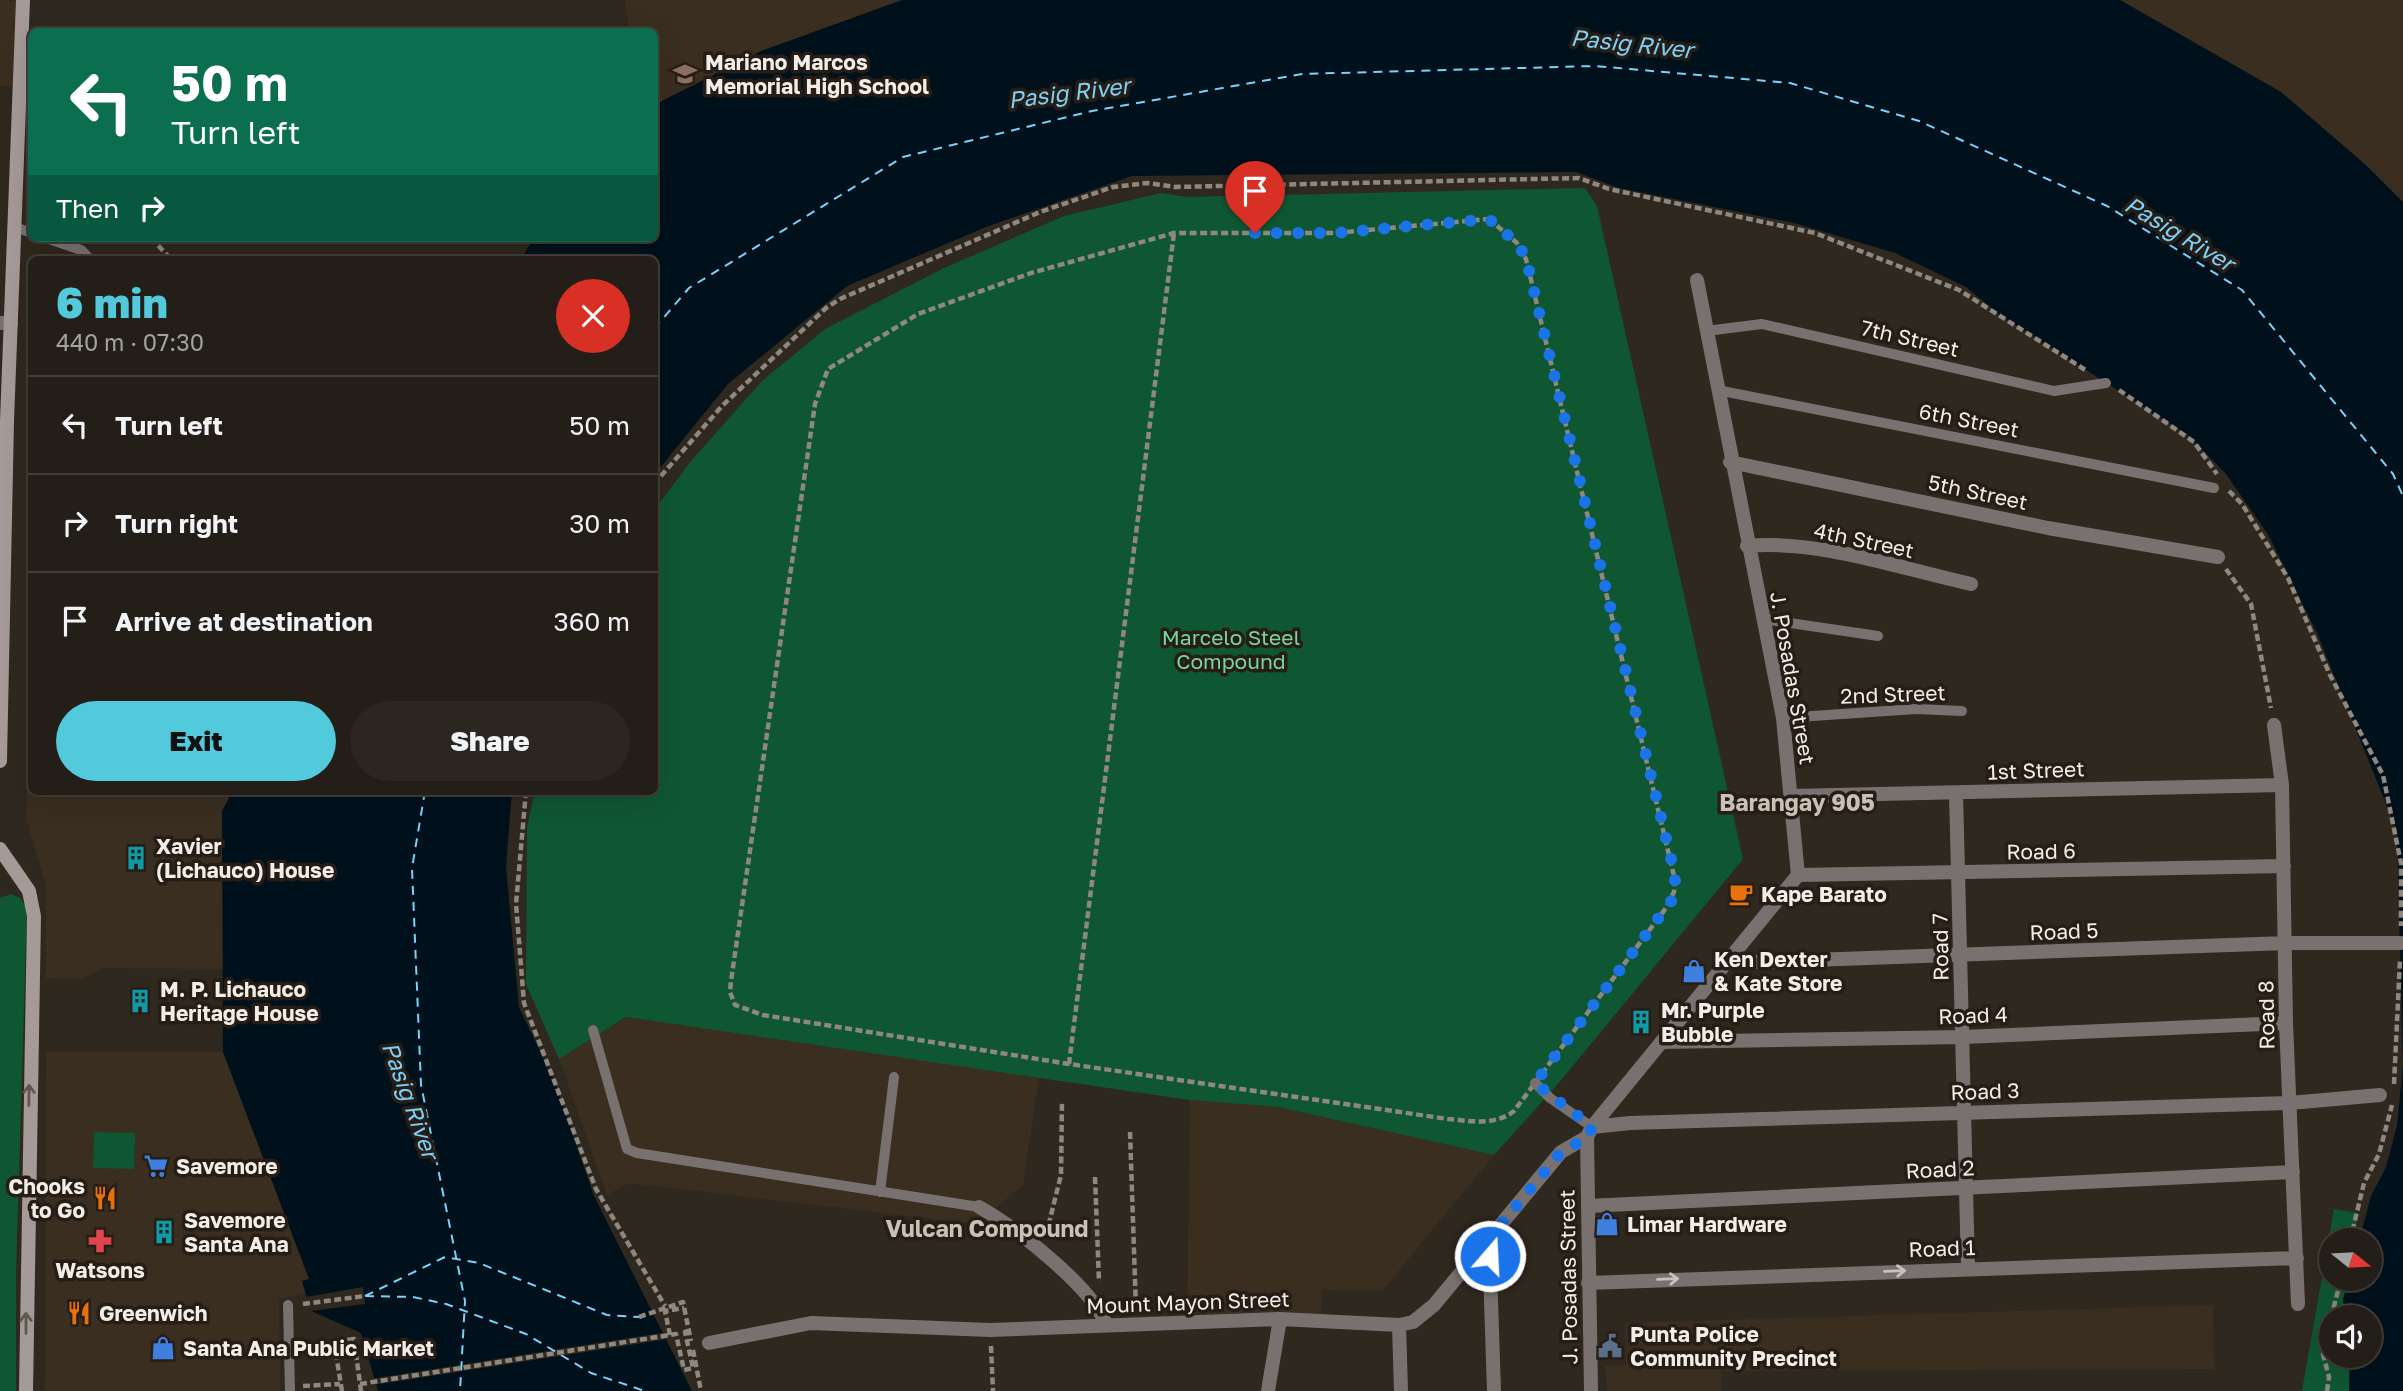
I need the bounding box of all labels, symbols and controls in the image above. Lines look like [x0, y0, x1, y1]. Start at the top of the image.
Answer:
water label: Pasig River [1570, 23, 1697, 64]
place label: Mariano Marcos Memorial High School [705, 49, 929, 99]
text: 50 m [171, 53, 288, 112]
icon: left [56, 56, 147, 147]
school or university icon: Mariano Marcos Memorial High School [671, 60, 699, 88]
water label: Pasig River [1006, 70, 1135, 113]
text: Turn left [171, 113, 300, 151]
pin [1225, 161, 1285, 233]
icon: arrive [1236, 172, 1274, 210]
icon: right [133, 189, 171, 227]
water label: Pasig River [2120, 189, 2242, 278]
text: Then [56, 193, 119, 224]
text: 6 min [56, 277, 168, 327]
button: close [556, 279, 630, 353]
street label: 7th Street [1858, 314, 1962, 362]
text: 440 m · 07:30 [56, 328, 204, 356]
street label: 6th Street [1917, 398, 2021, 442]
icon: left [56, 406, 94, 444]
text: Turn left [115, 410, 223, 441]
text: 50 m [569, 410, 630, 441]
street label: 5th Street [1926, 469, 2030, 515]
icon: right [56, 504, 94, 542]
text: Turn right [115, 508, 238, 539]
text: 30 m [569, 508, 630, 539]
street label: 4th Street [1812, 517, 1916, 563]
street label: J. Posadas Street [1765, 590, 1821, 766]
icon: arrive [56, 602, 94, 640]
text: Arrive at destination [115, 606, 373, 637]
text: 360 m [553, 606, 630, 637]
park label: Marcelo Steel Compound [1162, 624, 1300, 674]
street label: 2nd Street [1840, 679, 1946, 709]
button: Exit [56, 701, 336, 781]
button: Share [350, 701, 630, 781]
street label: 1st Street [1987, 755, 2085, 785]
district label: Barangay 905 [1719, 788, 1875, 816]
place label: Xavier (Lichauco) House [156, 833, 334, 883]
street label: Road 6 [2006, 837, 2076, 865]
building icon: Xavier (Lichauco) House [122, 844, 150, 872]
cafe icon: Kape Barato [1727, 880, 1755, 908]
place label: Kape Barato [1761, 881, 1887, 907]
street label: Road 7 [1926, 913, 1954, 981]
street label: Road 5 [2029, 917, 2099, 945]
place label: Ken Dexter & Kate Store [1714, 946, 1843, 996]
shop icon: Ken Dexter & Kate Store [1680, 957, 1708, 985]
place label: M. P. Lichauco Heritage House [160, 976, 319, 1026]
street label: Road 8 [2252, 980, 2280, 1050]
building icon: M. P. Lichauco Heritage House [126, 987, 154, 1015]
place label: Mr. Purple Bubble [1661, 997, 1765, 1047]
street label: Road 4 [1938, 1001, 2008, 1029]
building icon: Mr. Purple Bubble [1627, 1008, 1655, 1036]
water label: Pasig River [377, 1038, 446, 1165]
street label: Road 3 [1950, 1077, 2020, 1105]
one-way arrow [22, 1084, 36, 1107]
supermarket icon: Savemore [142, 1152, 170, 1180]
place label: Savemore [176, 1153, 278, 1179]
street label: Road 2 [1905, 1154, 1975, 1184]
place label: Chooks to Go [8, 1173, 85, 1223]
restaurant icon: Chooks to Go [91, 1184, 119, 1212]
street label: J. Posadas Street [1553, 1189, 1583, 1365]
place label: Savemore Santa Ana [184, 1207, 289, 1257]
shop icon: Limar Hardware [1593, 1210, 1621, 1238]
place label: Limar Hardware [1627, 1211, 1787, 1237]
district label: Vulcan Compound [886, 1214, 1088, 1242]
building icon: Savemore Santa Ana [150, 1218, 178, 1246]
position arrow [1453, 1219, 1527, 1293]
pharmacy icon: Watsons [86, 1227, 114, 1255]
north arrow [2319, 1228, 2382, 1292]
map controls [2319, 1228, 2382, 1368]
street label: Road 1 [1908, 1234, 1976, 1262]
place label: Watsons [55, 1257, 145, 1283]
one-way arrow [1883, 1264, 1906, 1278]
one-way arrow [1656, 1273, 1679, 1286]
street label: Mount Mayon Street [1086, 1285, 1290, 1319]
restaurant icon: Greenwich [65, 1299, 93, 1327]
place label: Greenwich [99, 1300, 208, 1326]
button: sound [2319, 1305, 2382, 1368]
one-way arrow [19, 1312, 33, 1335]
place label: Punta Police Community Precinct [1630, 1321, 1837, 1371]
public building icon: Punta Police Community Precinct [1596, 1332, 1624, 1360]
shop icon: Santa Ana Public Market [149, 1334, 177, 1362]
place label: Santa Ana Public Market [183, 1335, 434, 1361]

